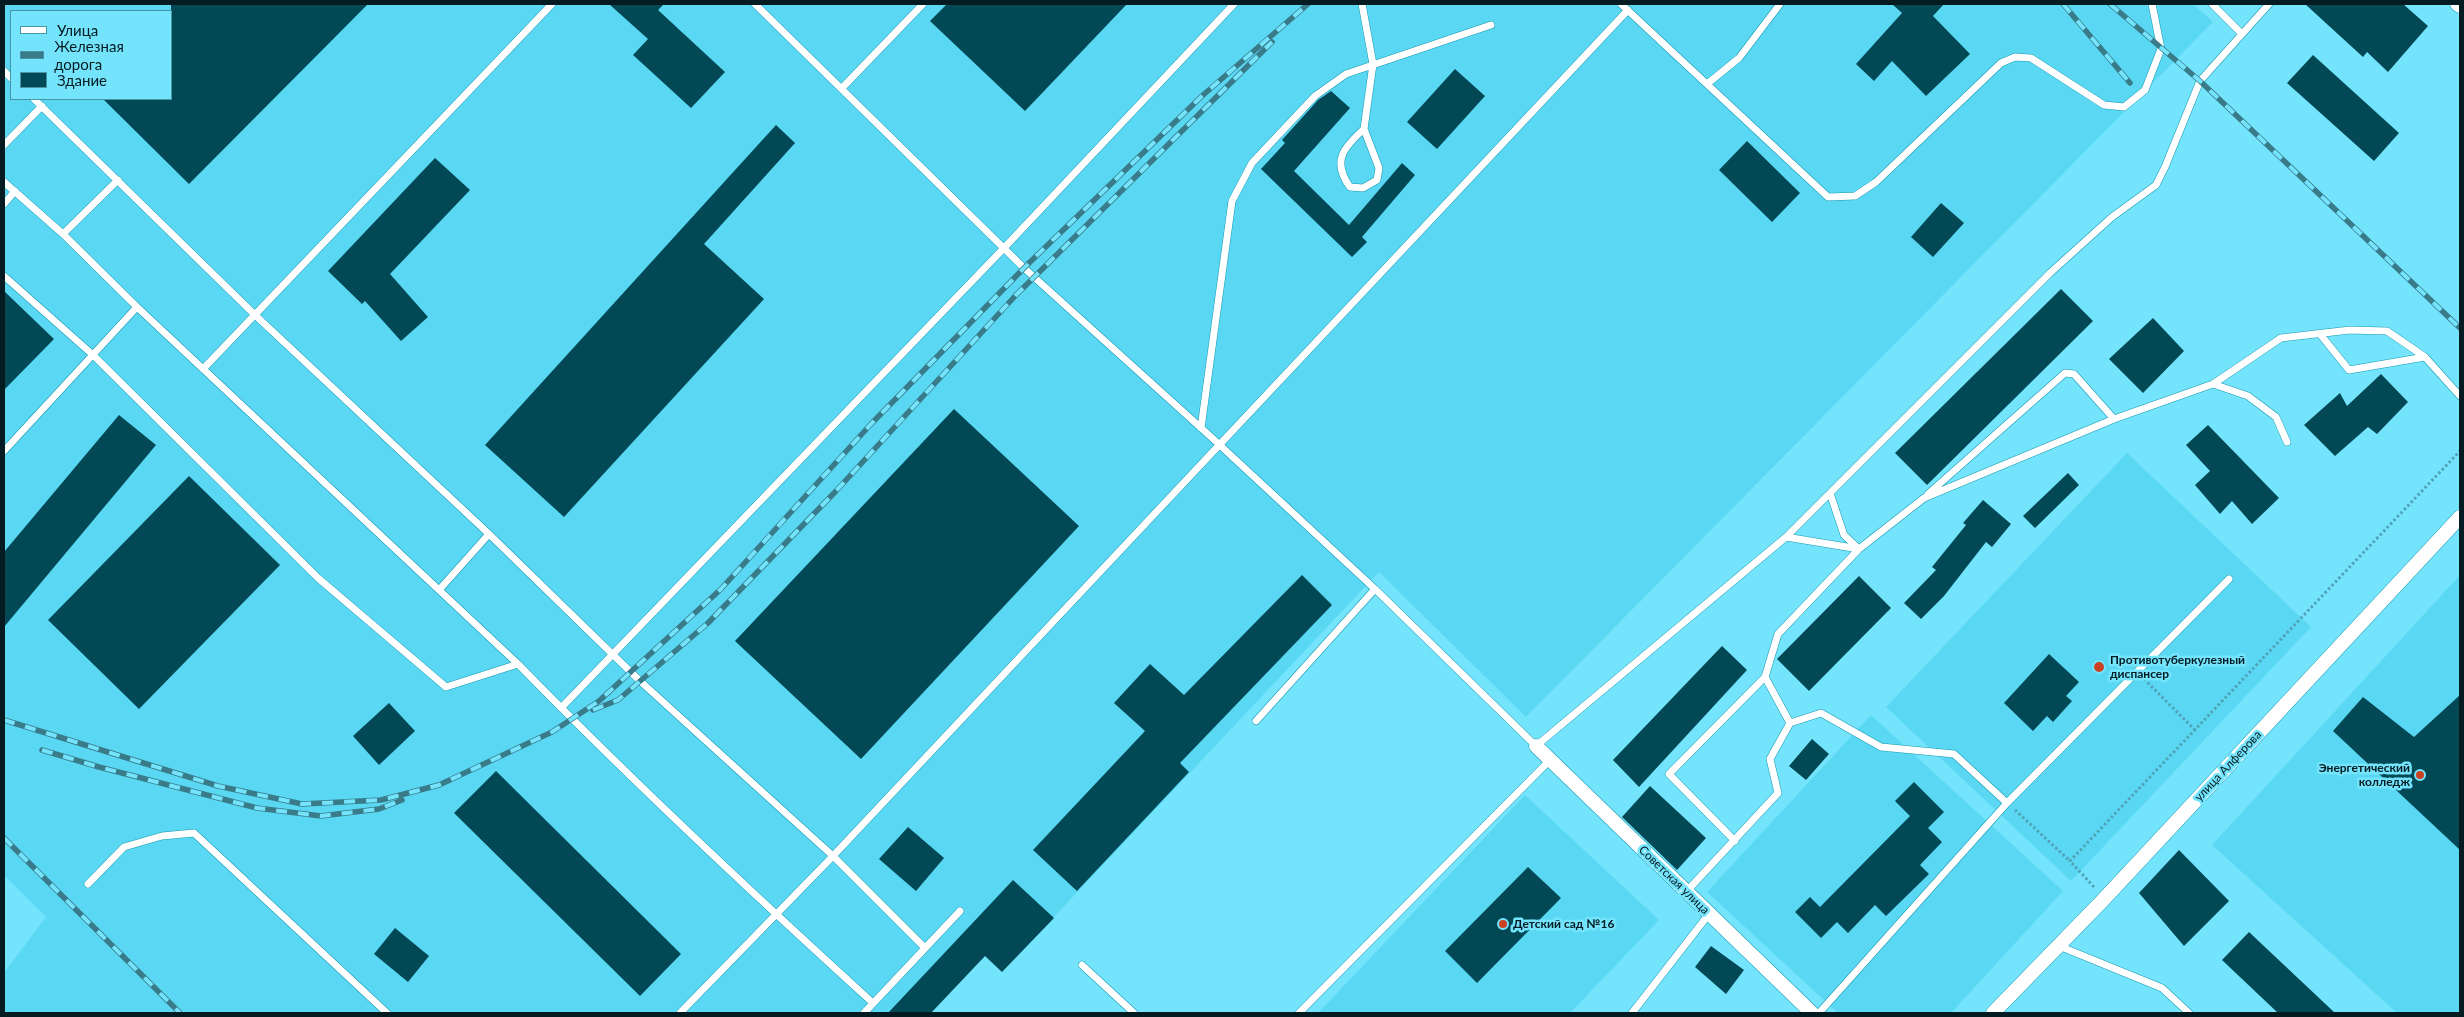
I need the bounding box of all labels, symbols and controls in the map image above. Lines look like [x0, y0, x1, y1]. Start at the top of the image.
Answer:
legend [10, 10, 172, 100]
text: Улица [57, 21, 98, 39]
text: Железная дорога [54, 37, 124, 73]
text: Здание [57, 71, 107, 89]
place label: Противотуберкулезный диспансер [2110, 653, 2245, 681]
marker: Противотуберкулезный диспансер [2092, 660, 2106, 674]
street label: улица Алферова [2192, 728, 2264, 804]
place label: Энергетический колледж [2319, 761, 2410, 789]
marker: Энергетический колледж [2414, 769, 2426, 781]
street label: Советская улица [1636, 843, 1712, 917]
place label: Детский сад №16 [1513, 917, 1614, 931]
marker: Детский сад №16 [1497, 918, 1509, 930]

